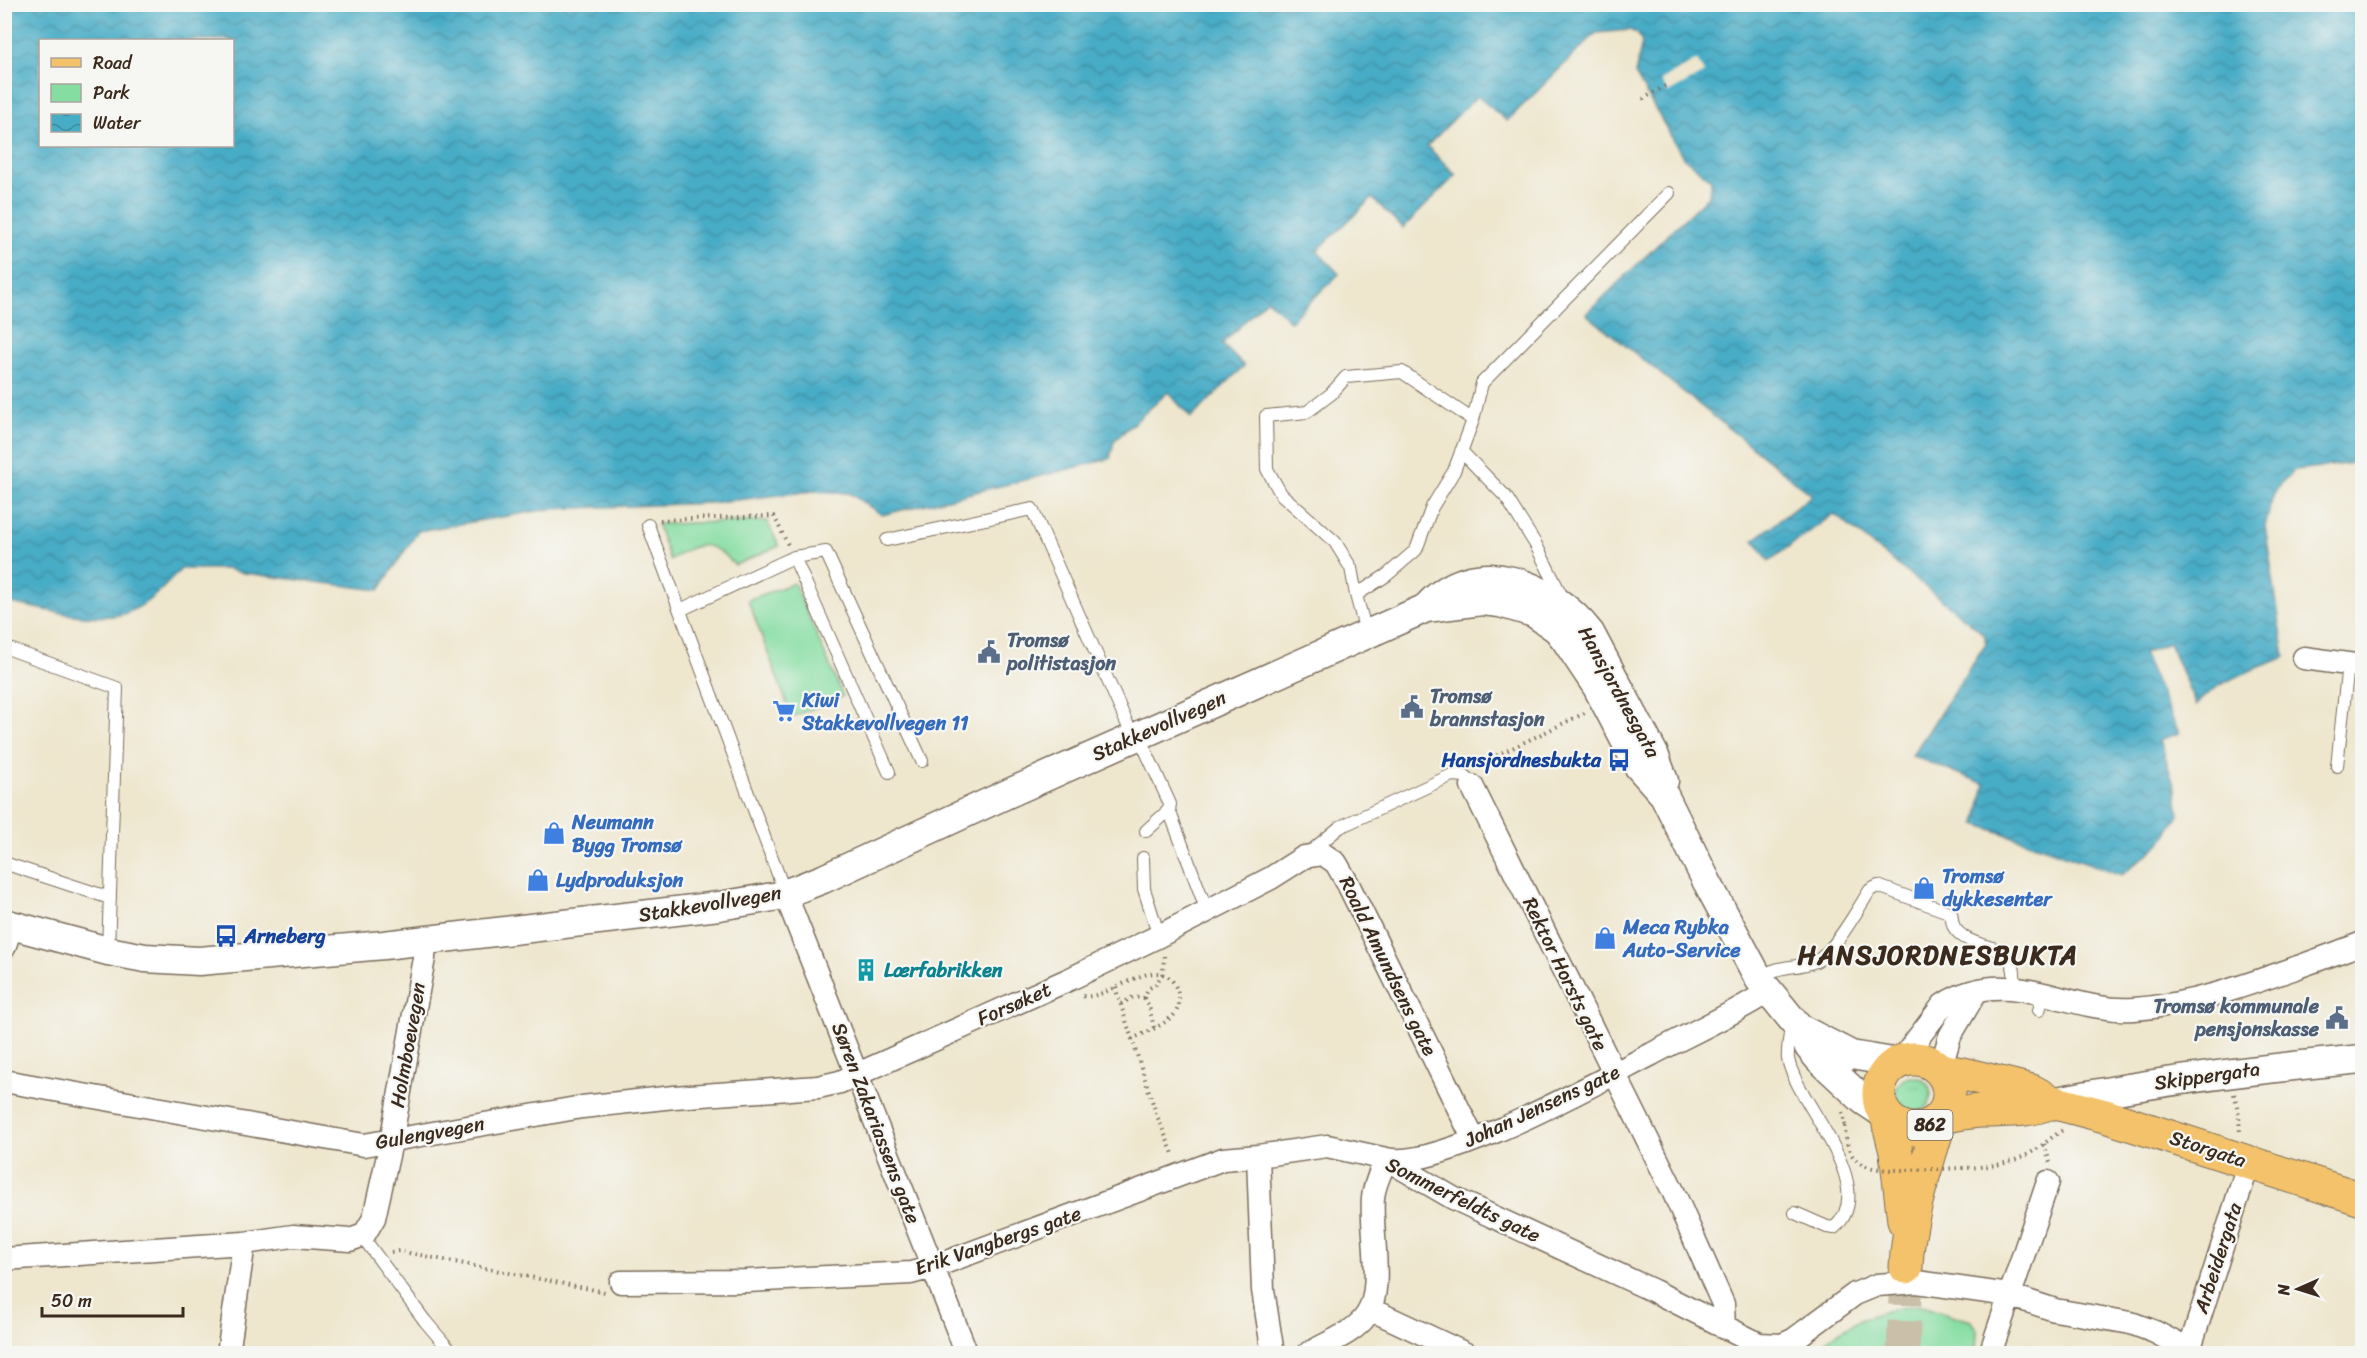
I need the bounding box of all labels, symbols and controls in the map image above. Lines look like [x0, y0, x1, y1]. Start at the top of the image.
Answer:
legend [39, 39, 234, 147]
text: Road [93, 47, 133, 79]
text: Park [93, 77, 130, 109]
text: Water [93, 107, 142, 139]
street label: Hansjordnesgata [1568, 619, 1670, 766]
place label: Tromsø politistasjon [1005, 623, 1116, 681]
public building icon: Tromsø politistasjon [976, 639, 1002, 665]
place label: Tromsø brannstasjon [1429, 679, 1545, 737]
street label: Stakkevollvegen [1086, 681, 1232, 771]
place label: Kiwi Stakkevollvegen 11 [801, 683, 969, 741]
public building icon: Tromsø brannstasjon [1399, 694, 1425, 720]
supermarket icon: Kiwi Stakkevollvegen 11 [771, 698, 797, 724]
place label: Hansjordnesbukta [1441, 743, 1602, 778]
bus stop icon: Hansjordnesbukta [1606, 747, 1632, 773]
place label: Neumann Bygg Tromsø [571, 805, 683, 863]
shop icon: Neumann Bygg Tromsø [541, 820, 567, 846]
place label: Tromsø dykkesenter [1942, 859, 2053, 917]
place label: Lydproduksjon [556, 863, 684, 898]
shop icon: Lydproduksjon [525, 867, 551, 893]
street label: Roald Amundsens gate [1329, 870, 1447, 1062]
street label: Stakkevollvegen [636, 875, 784, 933]
shop icon: Tromsø dykkesenter [1911, 875, 1937, 901]
street label: Rektor Horsts gate [1513, 891, 1617, 1057]
place label: Meca Rybka Auto-Service [1622, 910, 1741, 968]
place label: Arneberg [243, 919, 326, 954]
bus stop icon: Arneberg [213, 923, 239, 949]
shop icon: Meca Rybka Auto-Service [1592, 925, 1618, 951]
district label: HANSJORDNESBUKTA [1798, 932, 2078, 978]
place label: Lærfabrikken [884, 953, 1003, 988]
building icon: Lærfabrikken [853, 957, 879, 983]
street label: Forsøket [971, 972, 1057, 1036]
street label: Holmboevegen [380, 979, 436, 1110]
place label: Tromsø kommunale pensjonskasse [2153, 989, 2320, 1047]
public building icon: Tromsø kommunale pensjonskasse [2324, 1005, 2350, 1031]
street label: Søren Zakariassens gate [821, 1017, 931, 1229]
street label: Skippergata [2152, 1051, 2262, 1101]
street label: Johan Jensens gate [1458, 1054, 1626, 1158]
street label: Gulengvegen [373, 1106, 487, 1160]
road number: 862 [1908, 1110, 1952, 1140]
street label: Storgata [2165, 1120, 2251, 1178]
street label: Sommerfeldts gate [1379, 1147, 1547, 1253]
street label: Erik Vangbergs gate [910, 1196, 1086, 1286]
street label: Arbeidergata [2183, 1197, 2253, 1319]
north arrow [2268, 1259, 2328, 1319]
scale bar [42, 1280, 183, 1318]
text: N [2269, 1283, 2298, 1297]
text: 50 m [51, 1285, 92, 1317]

